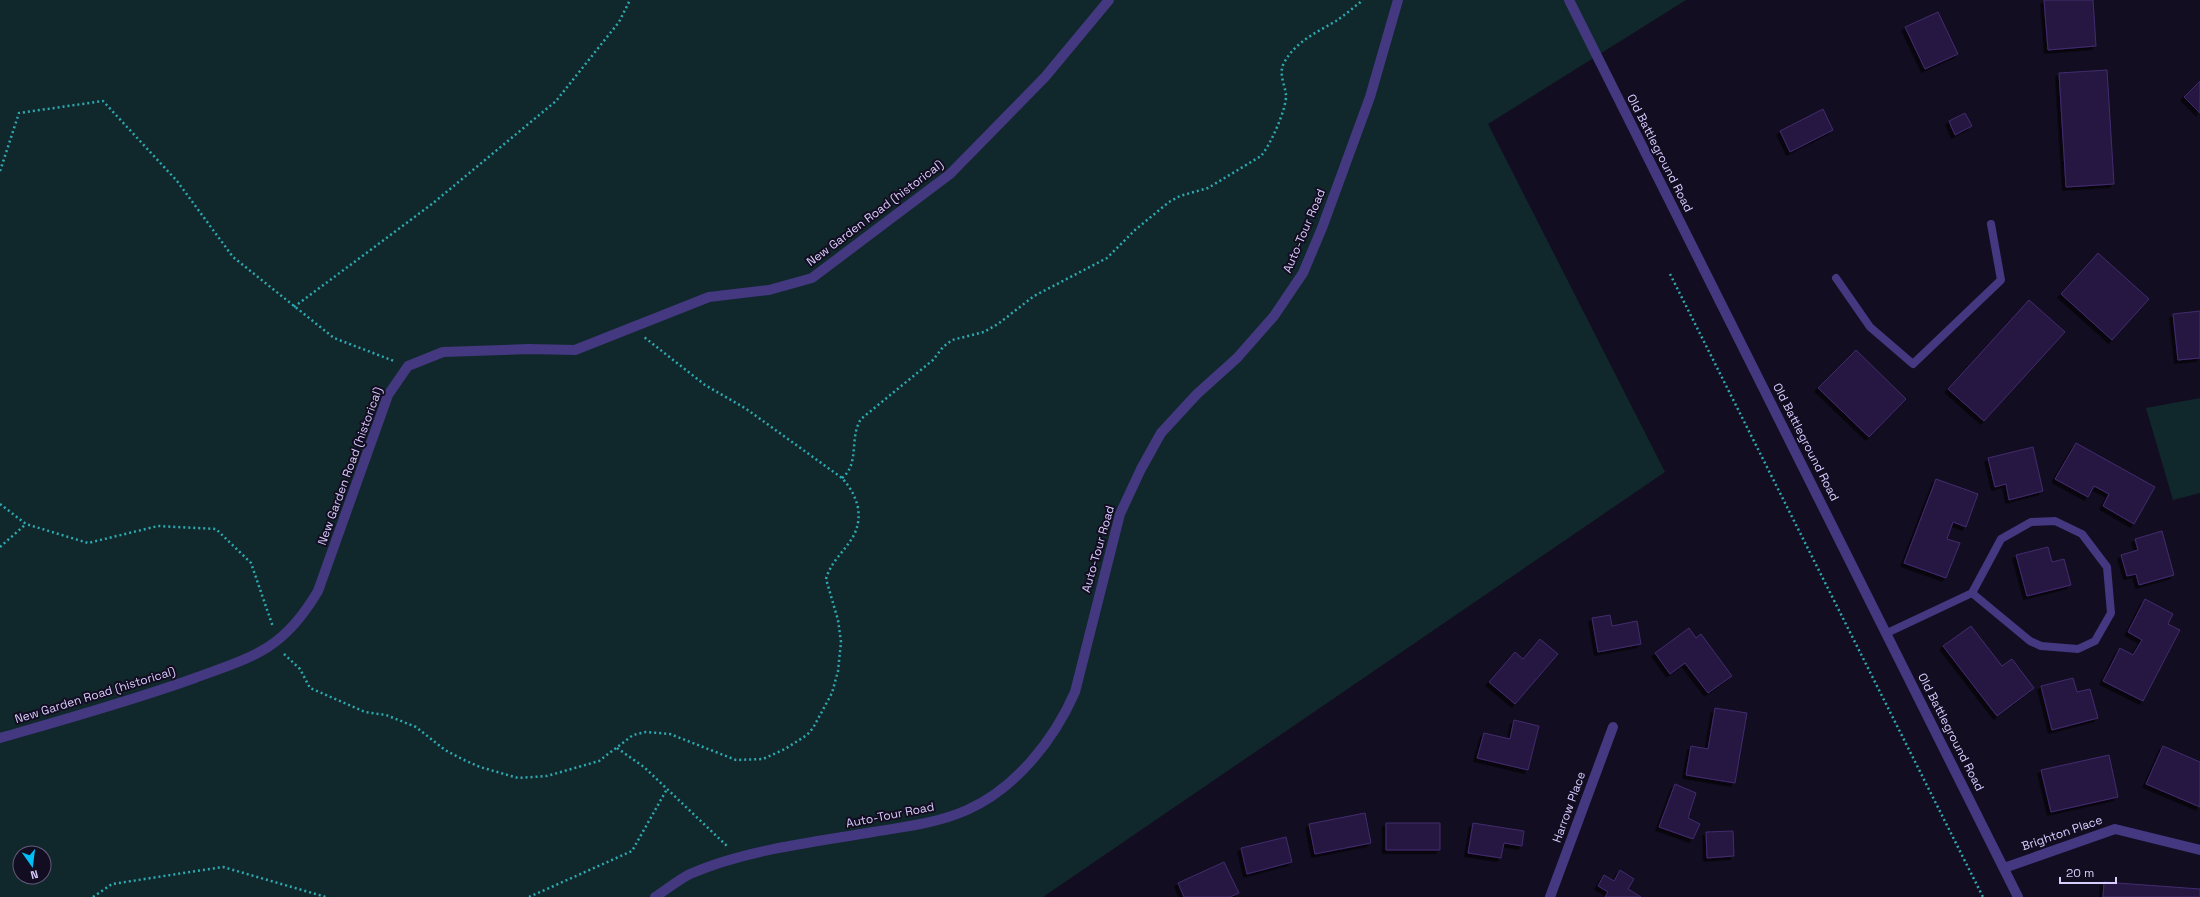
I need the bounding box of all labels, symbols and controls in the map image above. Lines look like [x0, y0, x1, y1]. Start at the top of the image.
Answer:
street label: Old Battleground Road [1623, 91, 1697, 215]
street label: New Garden Road (historical) [803, 156, 947, 270]
street label: Auto-Tour Road [1279, 187, 1329, 275]
street label: Old Battleground Road [1769, 380, 1843, 504]
street label: New Garden Road (historical) [314, 385, 386, 547]
street label: Auto-Tour Road [1078, 504, 1118, 594]
street label: New Garden Road (historical) [13, 663, 177, 727]
street label: Old Battleground Road [1914, 670, 1988, 794]
street label: Harrow Place [1549, 769, 1589, 845]
street label: Auto-Tour Road [844, 799, 936, 831]
street label: Brighton Place [2019, 812, 2105, 854]
north arrow [12, 845, 52, 885]
scale bar [2060, 859, 2116, 885]
text: 20 m [2066, 865, 2094, 881]
text: N [29, 867, 40, 882]

